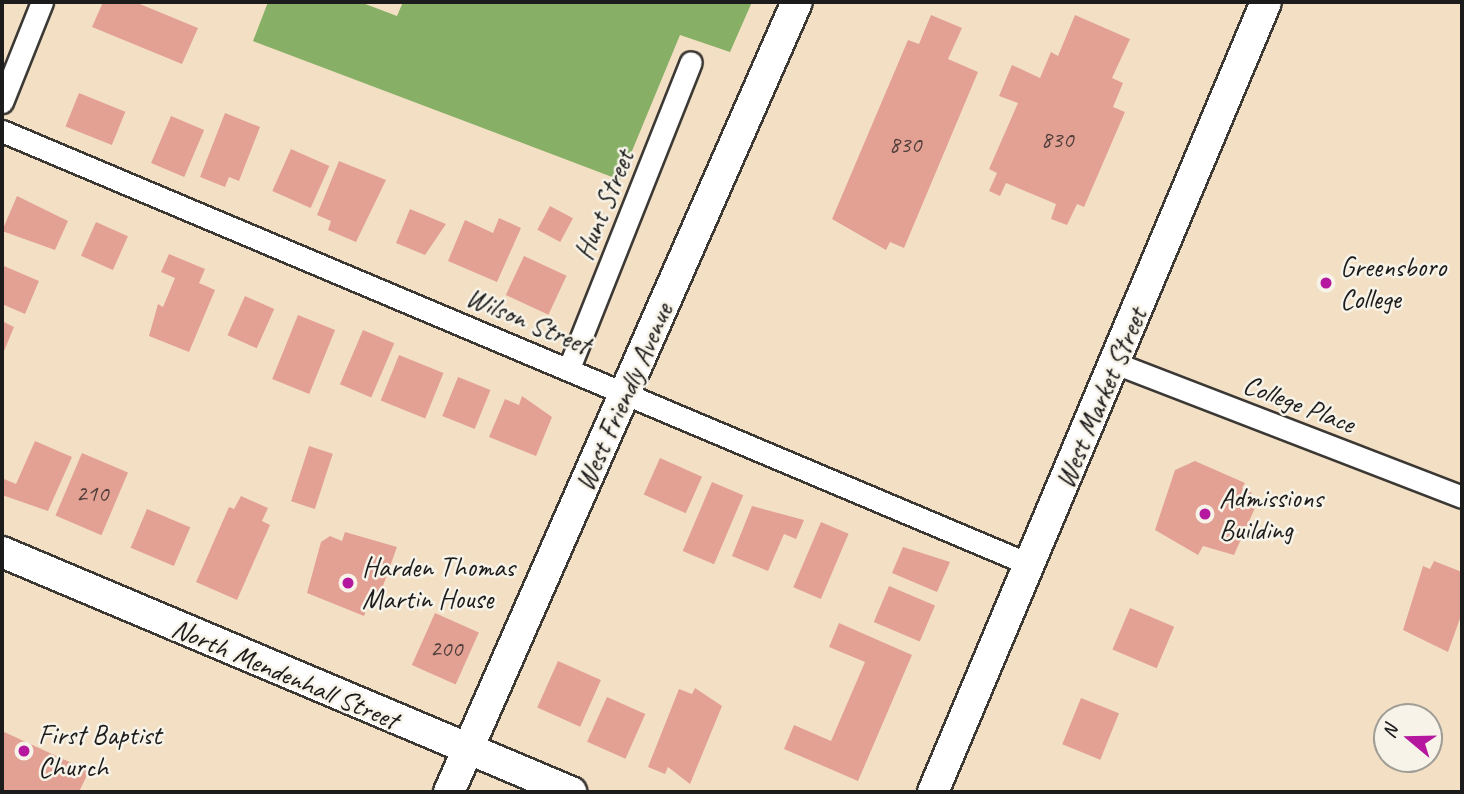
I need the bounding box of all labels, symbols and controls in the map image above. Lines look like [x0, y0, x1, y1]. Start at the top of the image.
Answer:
house number: 830 [1041, 126, 1073, 154]
house number: 830 [889, 131, 921, 159]
street label: Hunt Street [567, 145, 641, 265]
place label: Greensboro College [1340, 250, 1446, 316]
marker: Greensboro College [1318, 275, 1334, 291]
street label: Wilson Street [461, 280, 595, 362]
street label: West Friendly Avenue [568, 298, 680, 496]
street label: West Market Street [1048, 302, 1154, 494]
street label: College Place [1239, 367, 1359, 441]
house number: 210 [76, 480, 108, 508]
place label: Admissions Building [1219, 481, 1323, 547]
marker: Admissions Building [1197, 506, 1213, 522]
place label: Harden Thomas Martin House [362, 550, 514, 616]
marker: Harden Thomas Martin House [340, 575, 356, 591]
street label: North Mendenhall Street [167, 611, 403, 737]
house number: 200 [430, 635, 462, 663]
north arrow [1373, 703, 1443, 773]
place label: First Baptist Church [38, 718, 163, 784]
text: N [1377, 722, 1403, 741]
marker: First Baptist Church [16, 743, 32, 759]

